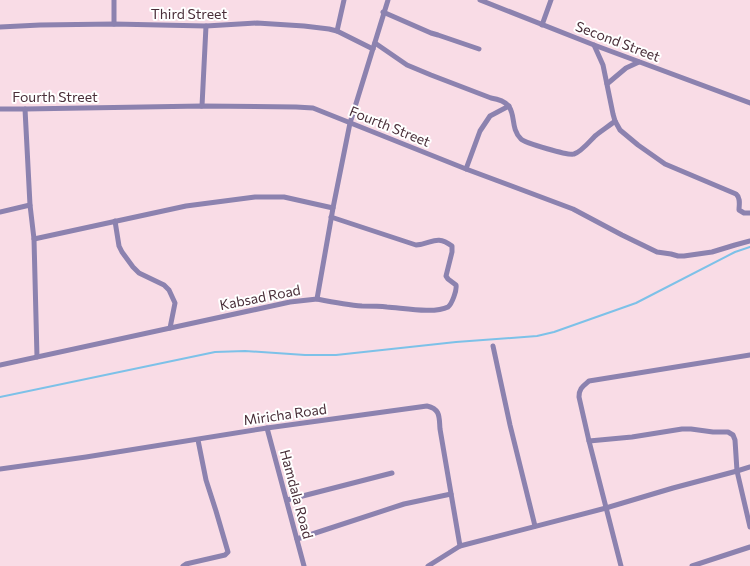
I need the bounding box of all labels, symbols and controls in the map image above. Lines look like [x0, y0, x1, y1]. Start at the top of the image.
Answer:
street label: Third Street [151, 5, 227, 22]
street label: Second Street [573, 17, 663, 65]
street label: Fourth Street [12, 88, 98, 105]
street label: Fourth Street [347, 102, 433, 150]
street label: Kabsad Road [218, 281, 302, 313]
street label: Miricha Road [242, 400, 328, 428]
street label: Hamdala Road [277, 448, 317, 540]

